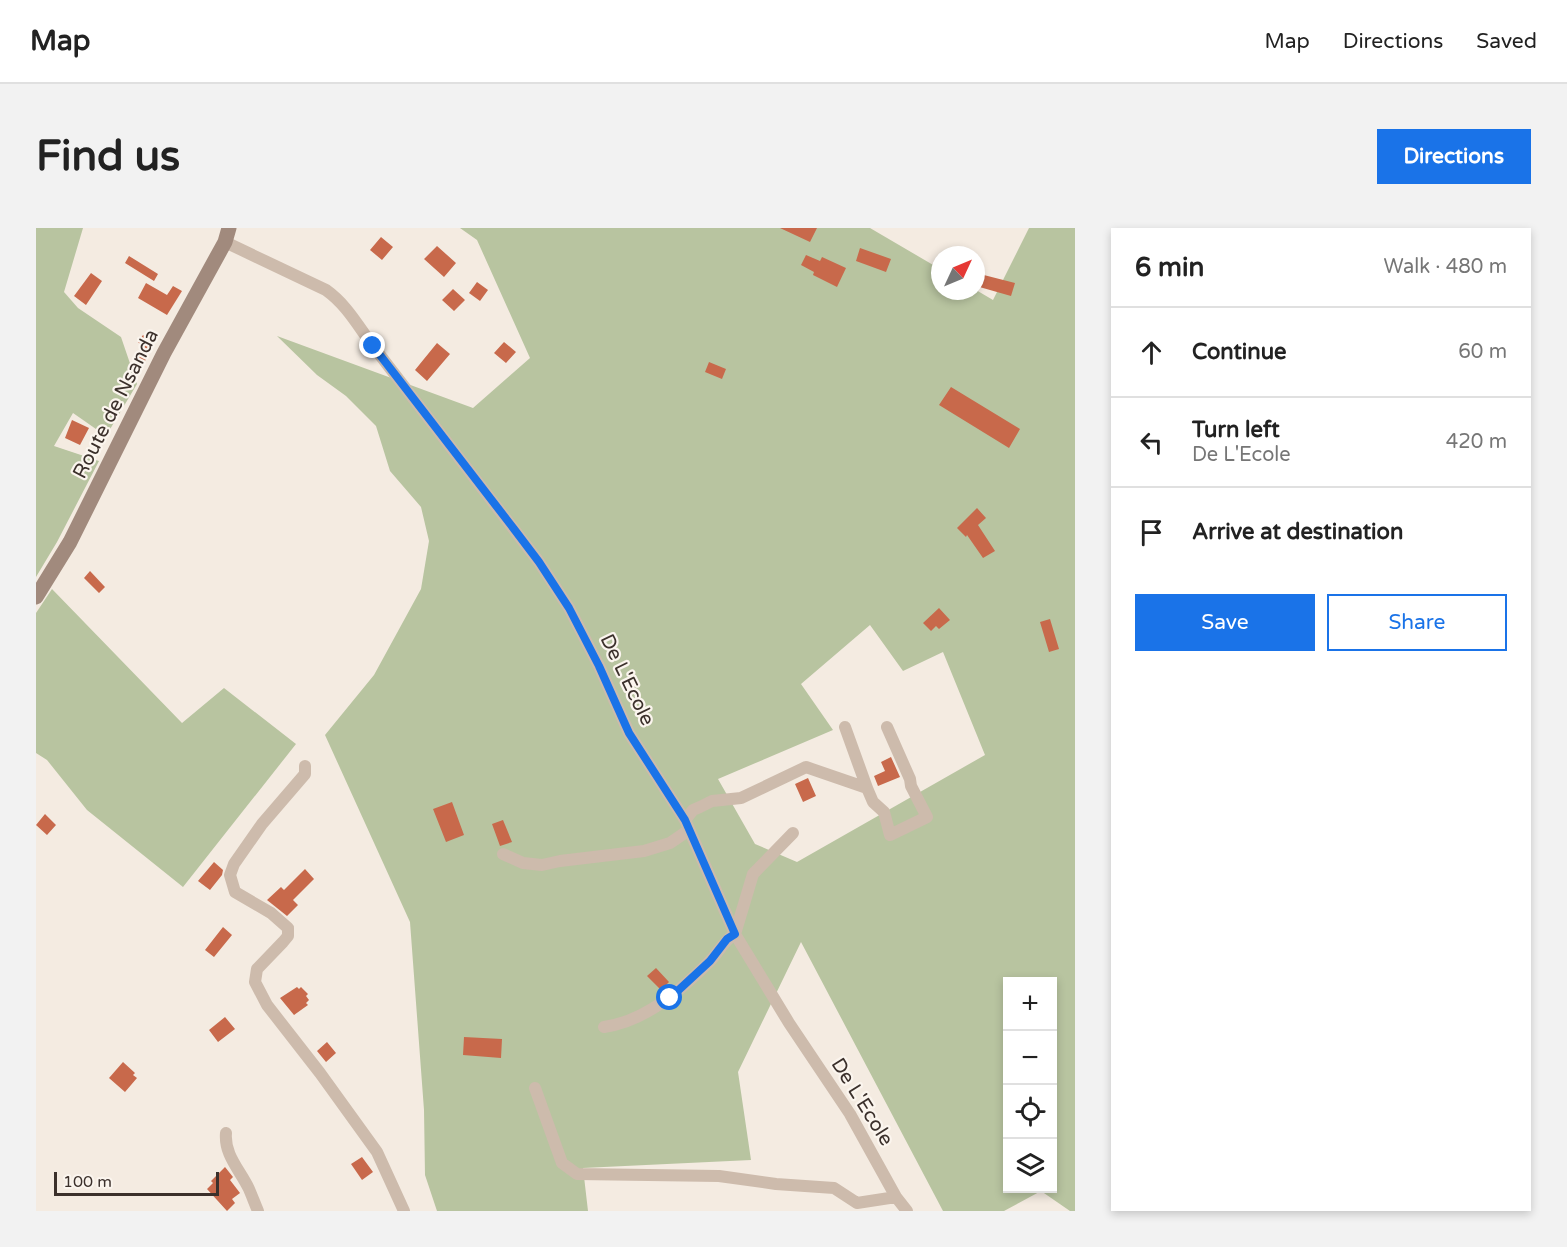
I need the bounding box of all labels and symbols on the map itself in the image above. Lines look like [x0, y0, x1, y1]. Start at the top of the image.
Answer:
north arrow [931, 246, 985, 300]
street label: Route de Nsanda [68, 325, 164, 483]
route end [359, 332, 385, 358]
street label: De L'Ecole [595, 630, 659, 730]
route start [656, 984, 682, 1010]
street label: De L'Ecole [826, 1054, 898, 1150]
scale bar [54, 1169, 219, 1196]

